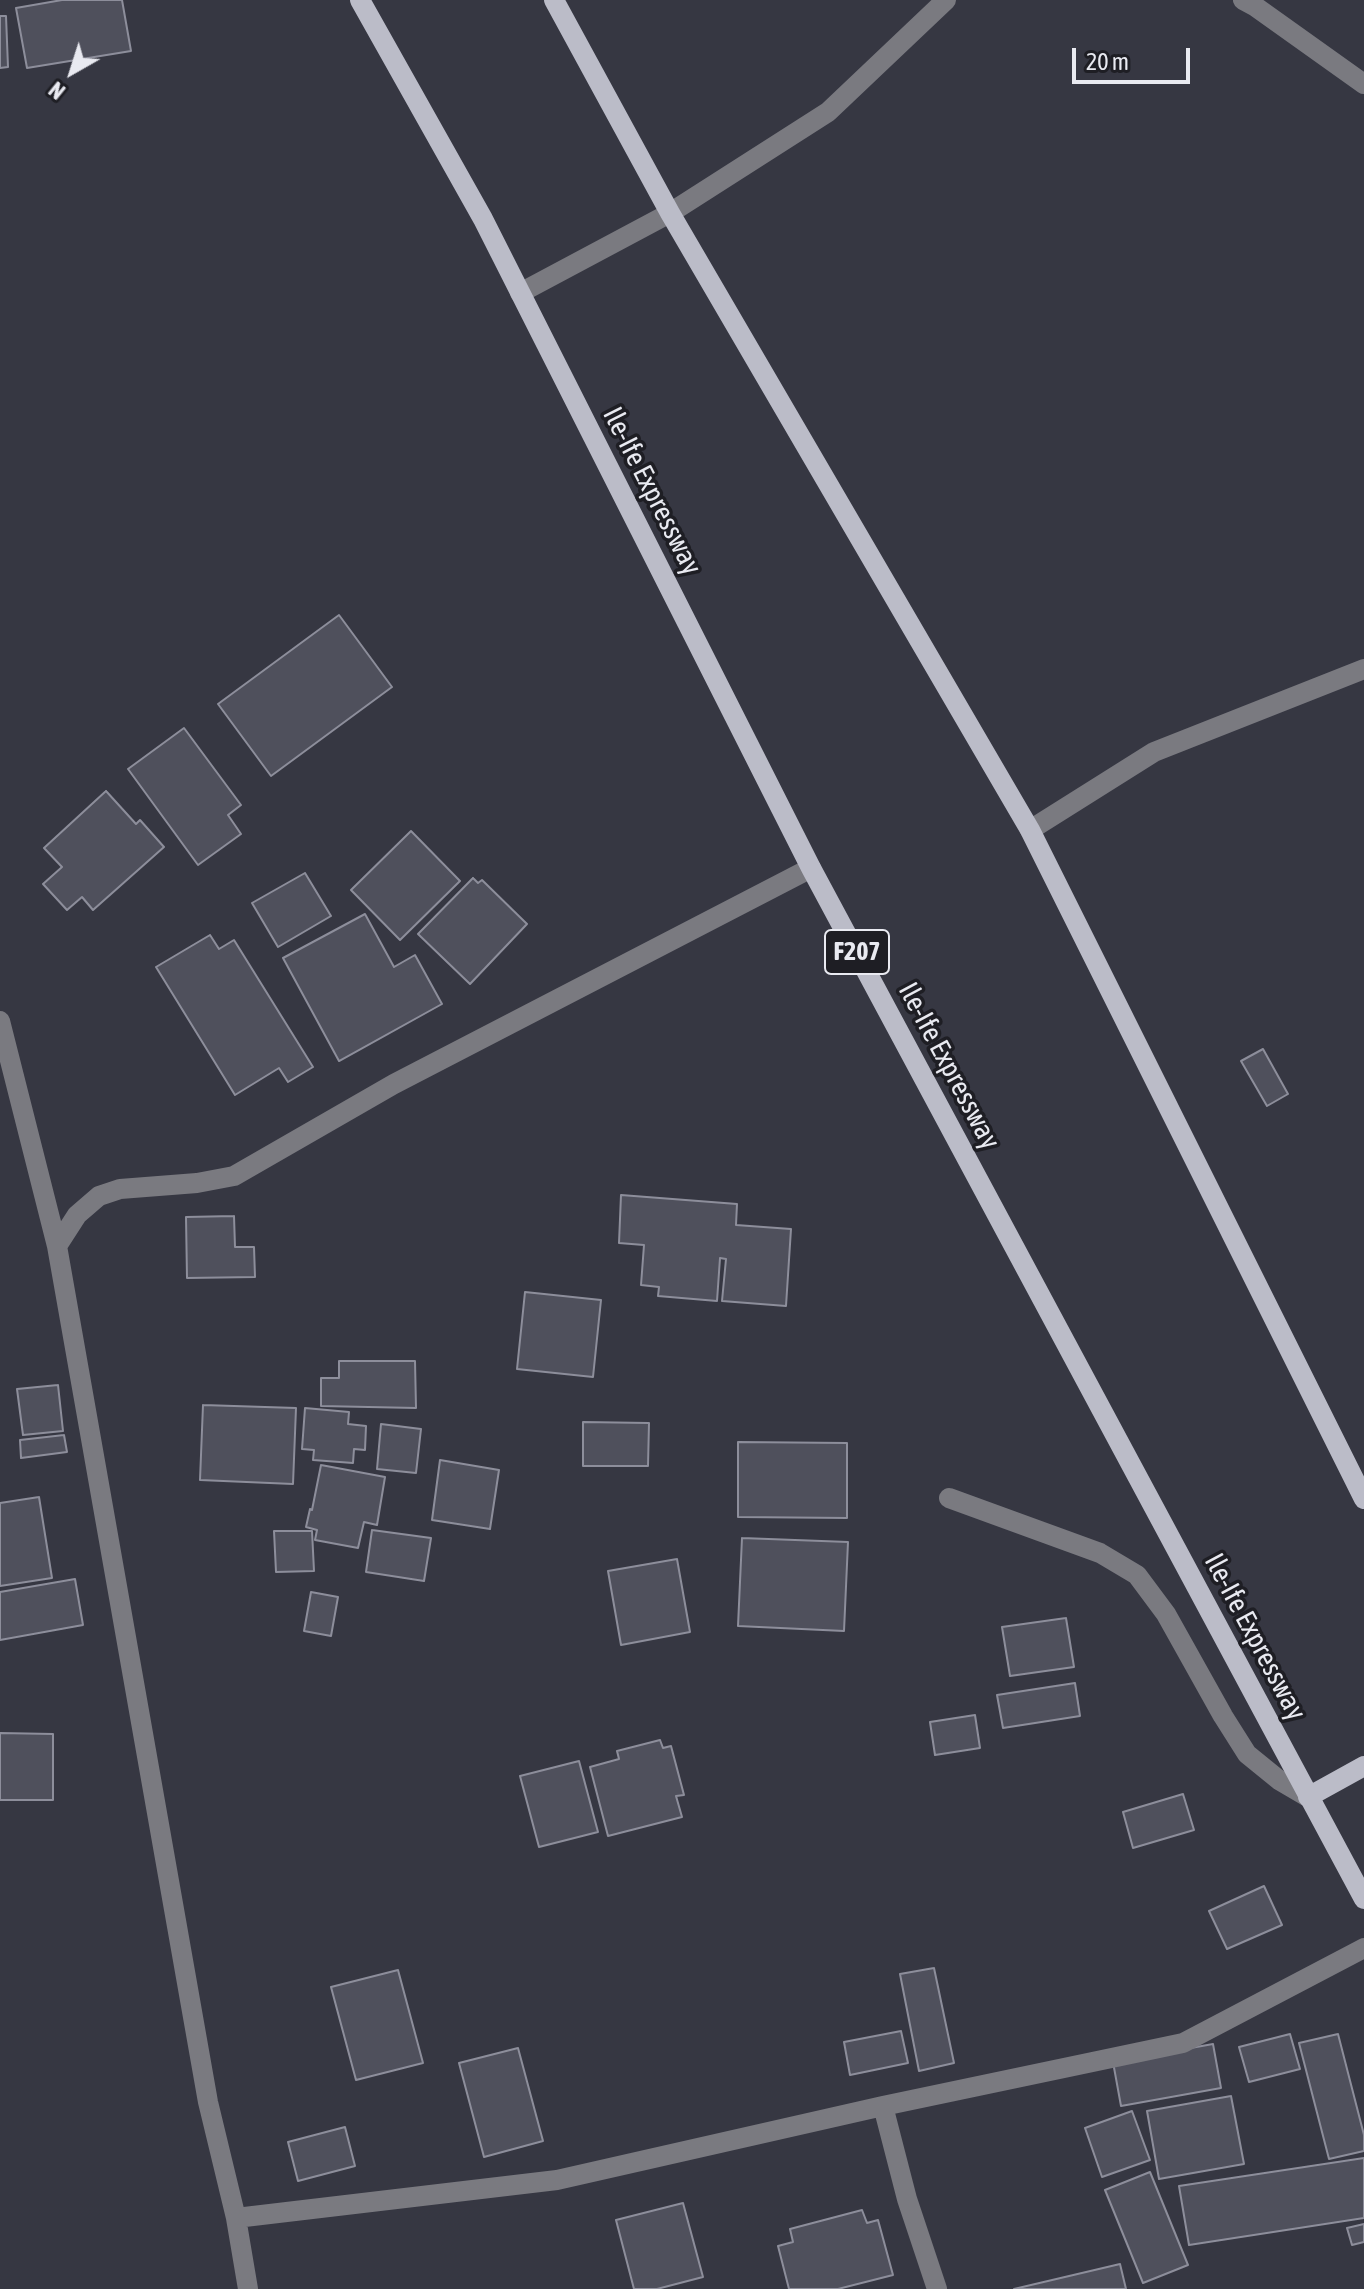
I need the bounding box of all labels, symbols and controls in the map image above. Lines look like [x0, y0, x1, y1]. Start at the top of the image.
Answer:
north arrow [32, 32, 112, 112]
scale bar [1076, 32, 1194, 82]
text: 20 m [1086, 48, 1129, 75]
text: N [44, 76, 70, 105]
street label: Ile-Ife Expressway [595, 402, 709, 580]
road number: F207 [825, 930, 889, 974]
street label: Ile-Ife Expressway [891, 977, 1007, 1155]
street label: Ile-Ife Expressway [1197, 1548, 1313, 1726]

